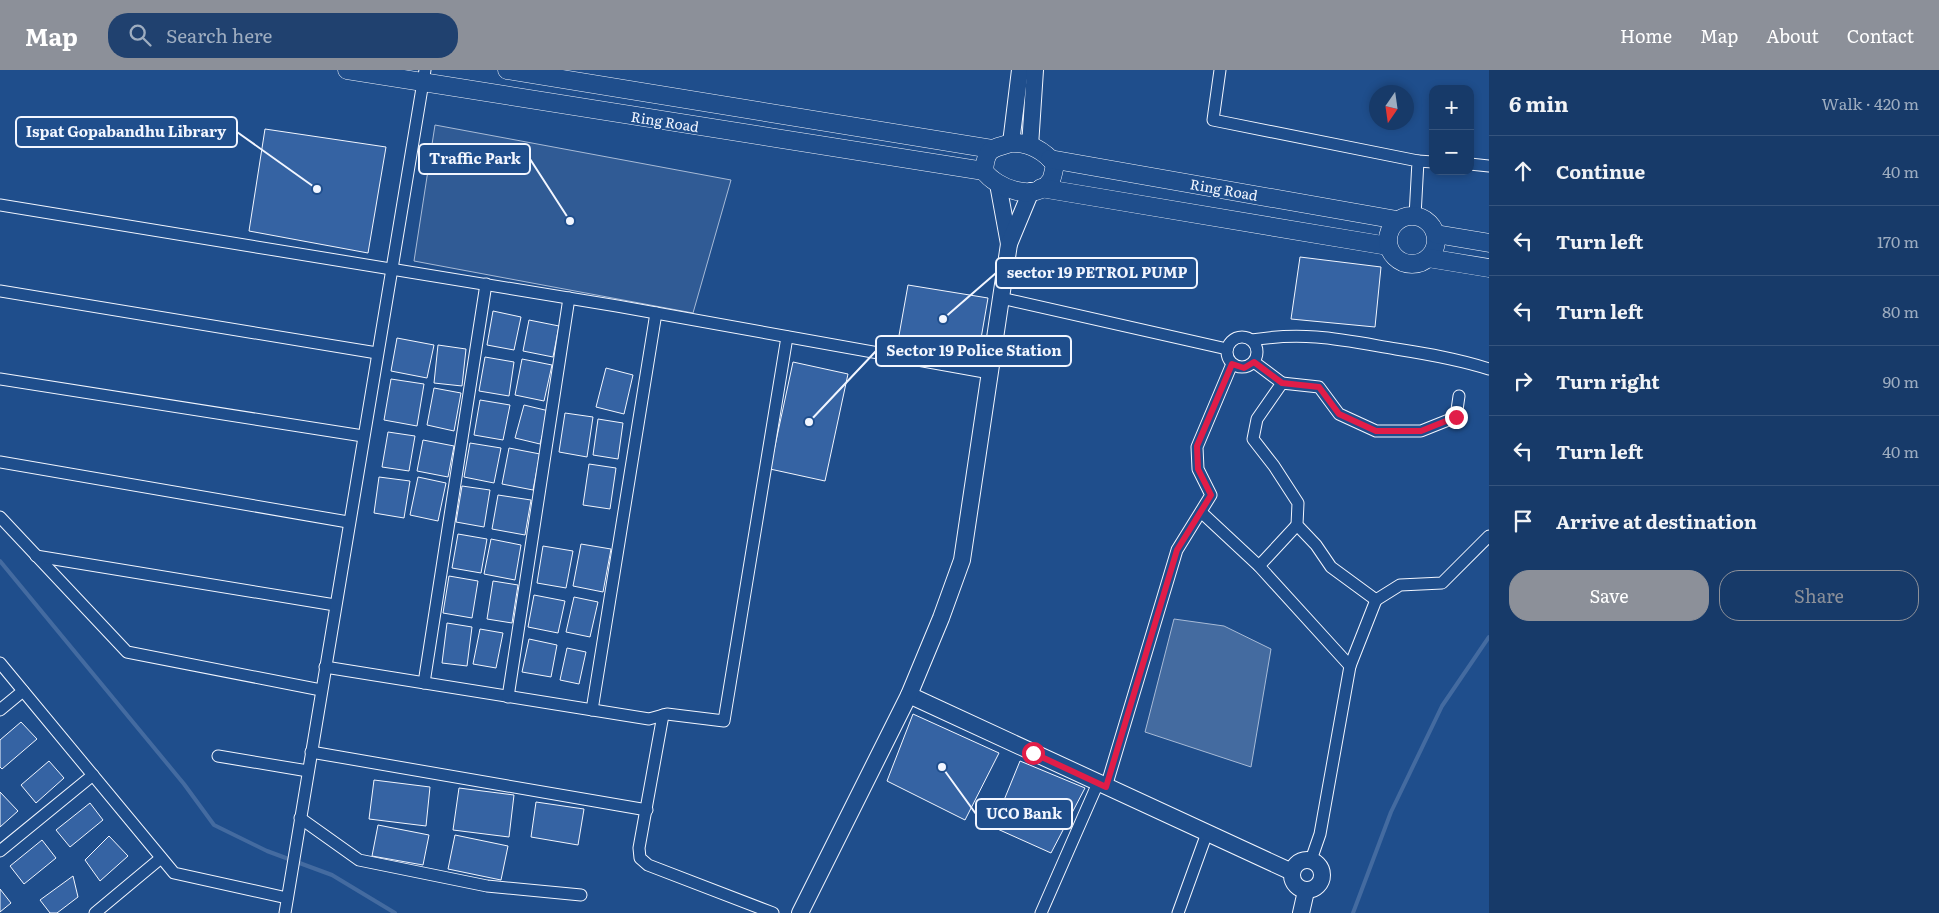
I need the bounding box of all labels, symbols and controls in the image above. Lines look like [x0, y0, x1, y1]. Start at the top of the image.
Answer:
search box [108, 13, 458, 58]
text: Map [25, 18, 78, 53]
icon: search [126, 21, 154, 49]
text: Search here [166, 21, 272, 49]
text: Home [1620, 22, 1672, 49]
text: Map [1700, 22, 1738, 49]
text: About [1766, 22, 1819, 49]
text: Contact [1847, 22, 1914, 49]
north arrow [1369, 85, 1414, 130]
map controls [1429, 85, 1474, 175]
button: + [1429, 85, 1474, 130]
text: 6 min [1509, 87, 1569, 118]
text: Walk · 420 m [1821, 91, 1919, 115]
street label: Ring Road [630, 106, 701, 136]
callout: Ispat Gopabandhu Library [16, 117, 237, 147]
text: Ispat Gopabandhu Library [26, 119, 227, 142]
button: − [1429, 130, 1474, 175]
callout: Traffic Park [419, 144, 530, 174]
text: Traffic Park [429, 146, 522, 169]
icon: ahead [1509, 157, 1537, 185]
text: Continue [1556, 157, 1645, 185]
text: 40 m [1882, 159, 1919, 183]
street label: Ring Road [1188, 173, 1260, 205]
icon: left [1509, 227, 1537, 255]
text: Turn left [1556, 227, 1643, 255]
text: 170 m [1877, 229, 1919, 253]
callout: sector 19 PETROL PUMP [996, 258, 1197, 288]
text: sector 19 PETROL PUMP [1007, 260, 1188, 283]
icon: left [1509, 297, 1537, 325]
text: Turn left [1556, 297, 1643, 325]
text: 80 m [1882, 299, 1919, 323]
callout: Sector 19 Police Station [876, 336, 1071, 366]
text: Sector 19 Police Station [886, 338, 1062, 361]
icon: right [1509, 367, 1537, 395]
text: Turn right [1556, 367, 1660, 395]
text: 90 m [1883, 369, 1919, 393]
route end [1445, 406, 1468, 429]
icon: left [1509, 437, 1537, 465]
text: Turn left [1556, 437, 1643, 465]
text: 40 m [1882, 439, 1919, 463]
icon: arrive [1509, 507, 1537, 535]
text: Arrive at destination [1556, 507, 1757, 535]
button: Save [1509, 570, 1709, 621]
button: Share [1719, 570, 1919, 621]
route start [1022, 742, 1045, 765]
callout: UCO Bank [976, 799, 1072, 829]
text: UCO Bank [986, 801, 1063, 824]

